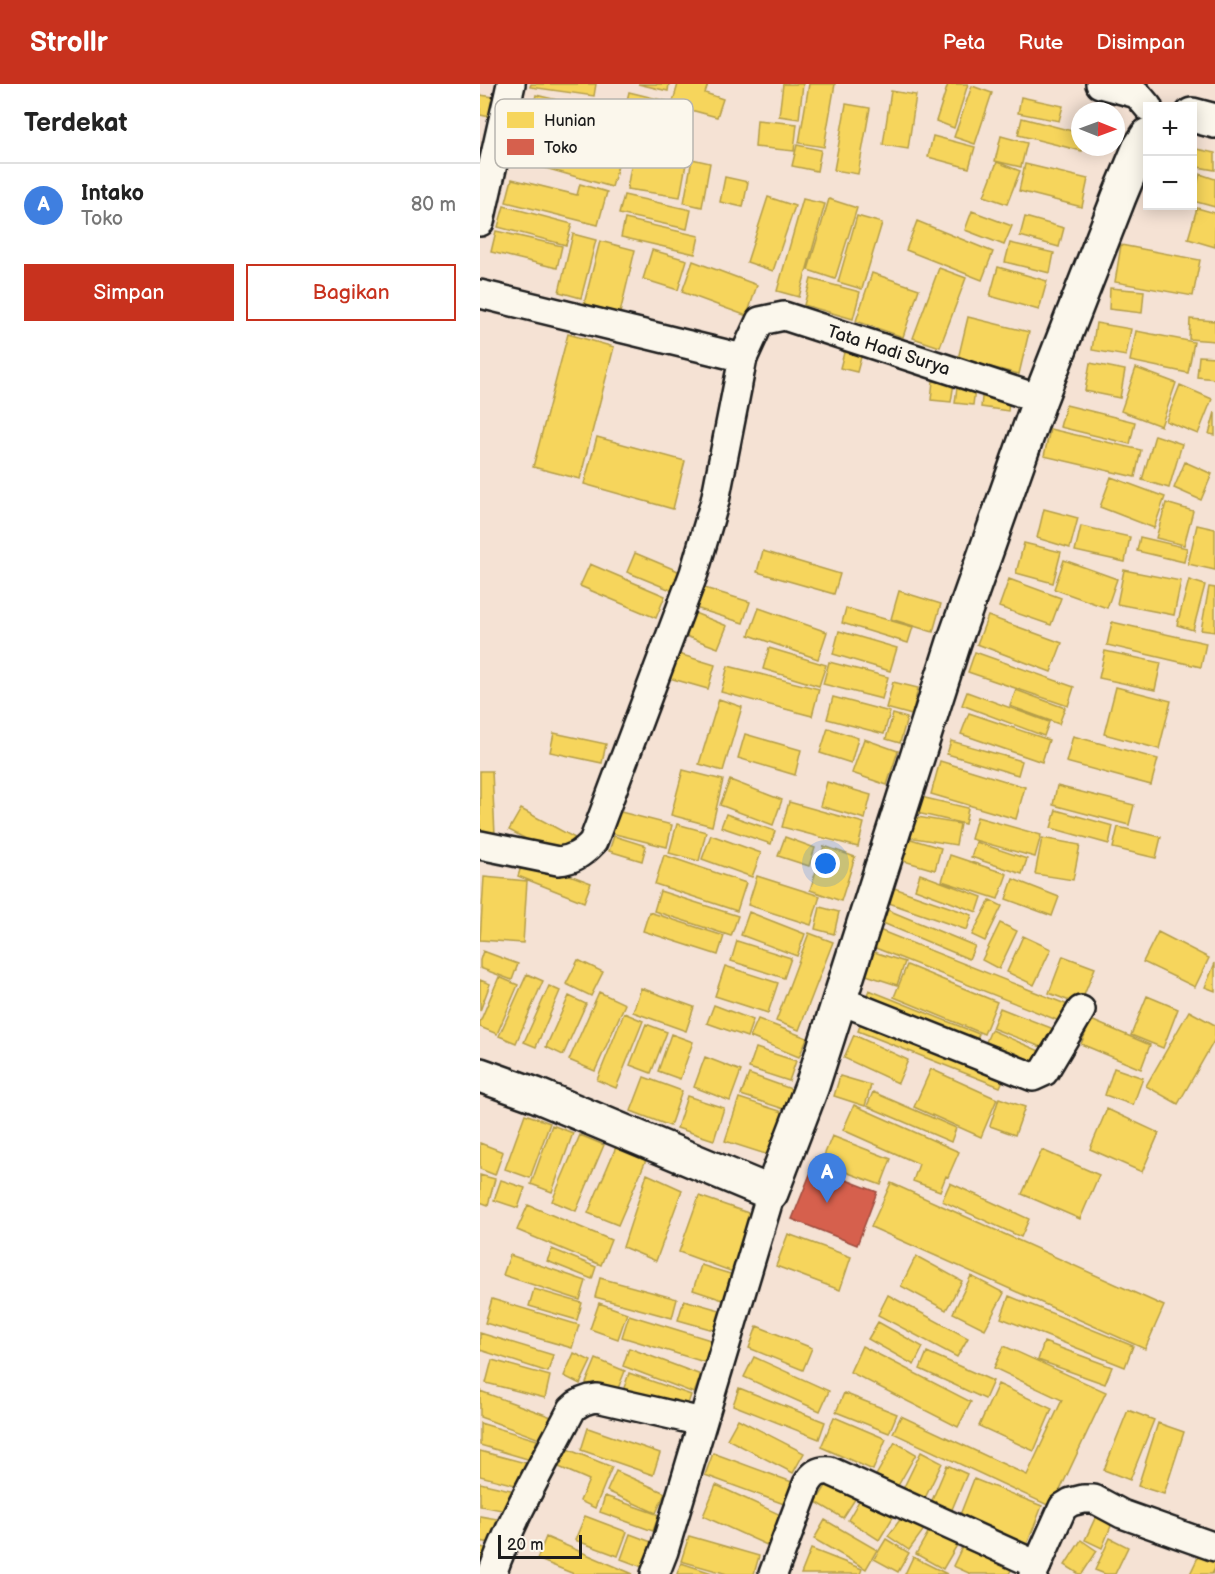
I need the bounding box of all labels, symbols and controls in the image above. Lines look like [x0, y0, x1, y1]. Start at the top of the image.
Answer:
text: Strollr [30, 26, 108, 59]
text: Peta [943, 30, 985, 55]
text: Rute [1018, 30, 1063, 55]
text: Disimpan [1096, 30, 1185, 55]
legend [495, 99, 693, 168]
north arrow [1071, 102, 1125, 156]
map controls [1143, 102, 1197, 210]
button: + [1143, 102, 1197, 156]
text: Terdekat [24, 108, 127, 139]
text: Hunian [544, 112, 595, 131]
text: Toko [544, 139, 578, 158]
button: − [1143, 156, 1197, 210]
text: Intako [81, 180, 144, 207]
text: A [37, 193, 50, 217]
text: 80 m [411, 193, 456, 217]
text: Toko [81, 207, 123, 231]
button: Simpan [24, 264, 234, 321]
button: Bagikan [246, 264, 456, 321]
street label: Tata Hadi Surya [825, 321, 953, 380]
your location [811, 849, 840, 878]
pin: A [808, 1154, 846, 1203]
scale bar [498, 1532, 582, 1560]
text: 20 m [507, 1536, 543, 1555]

